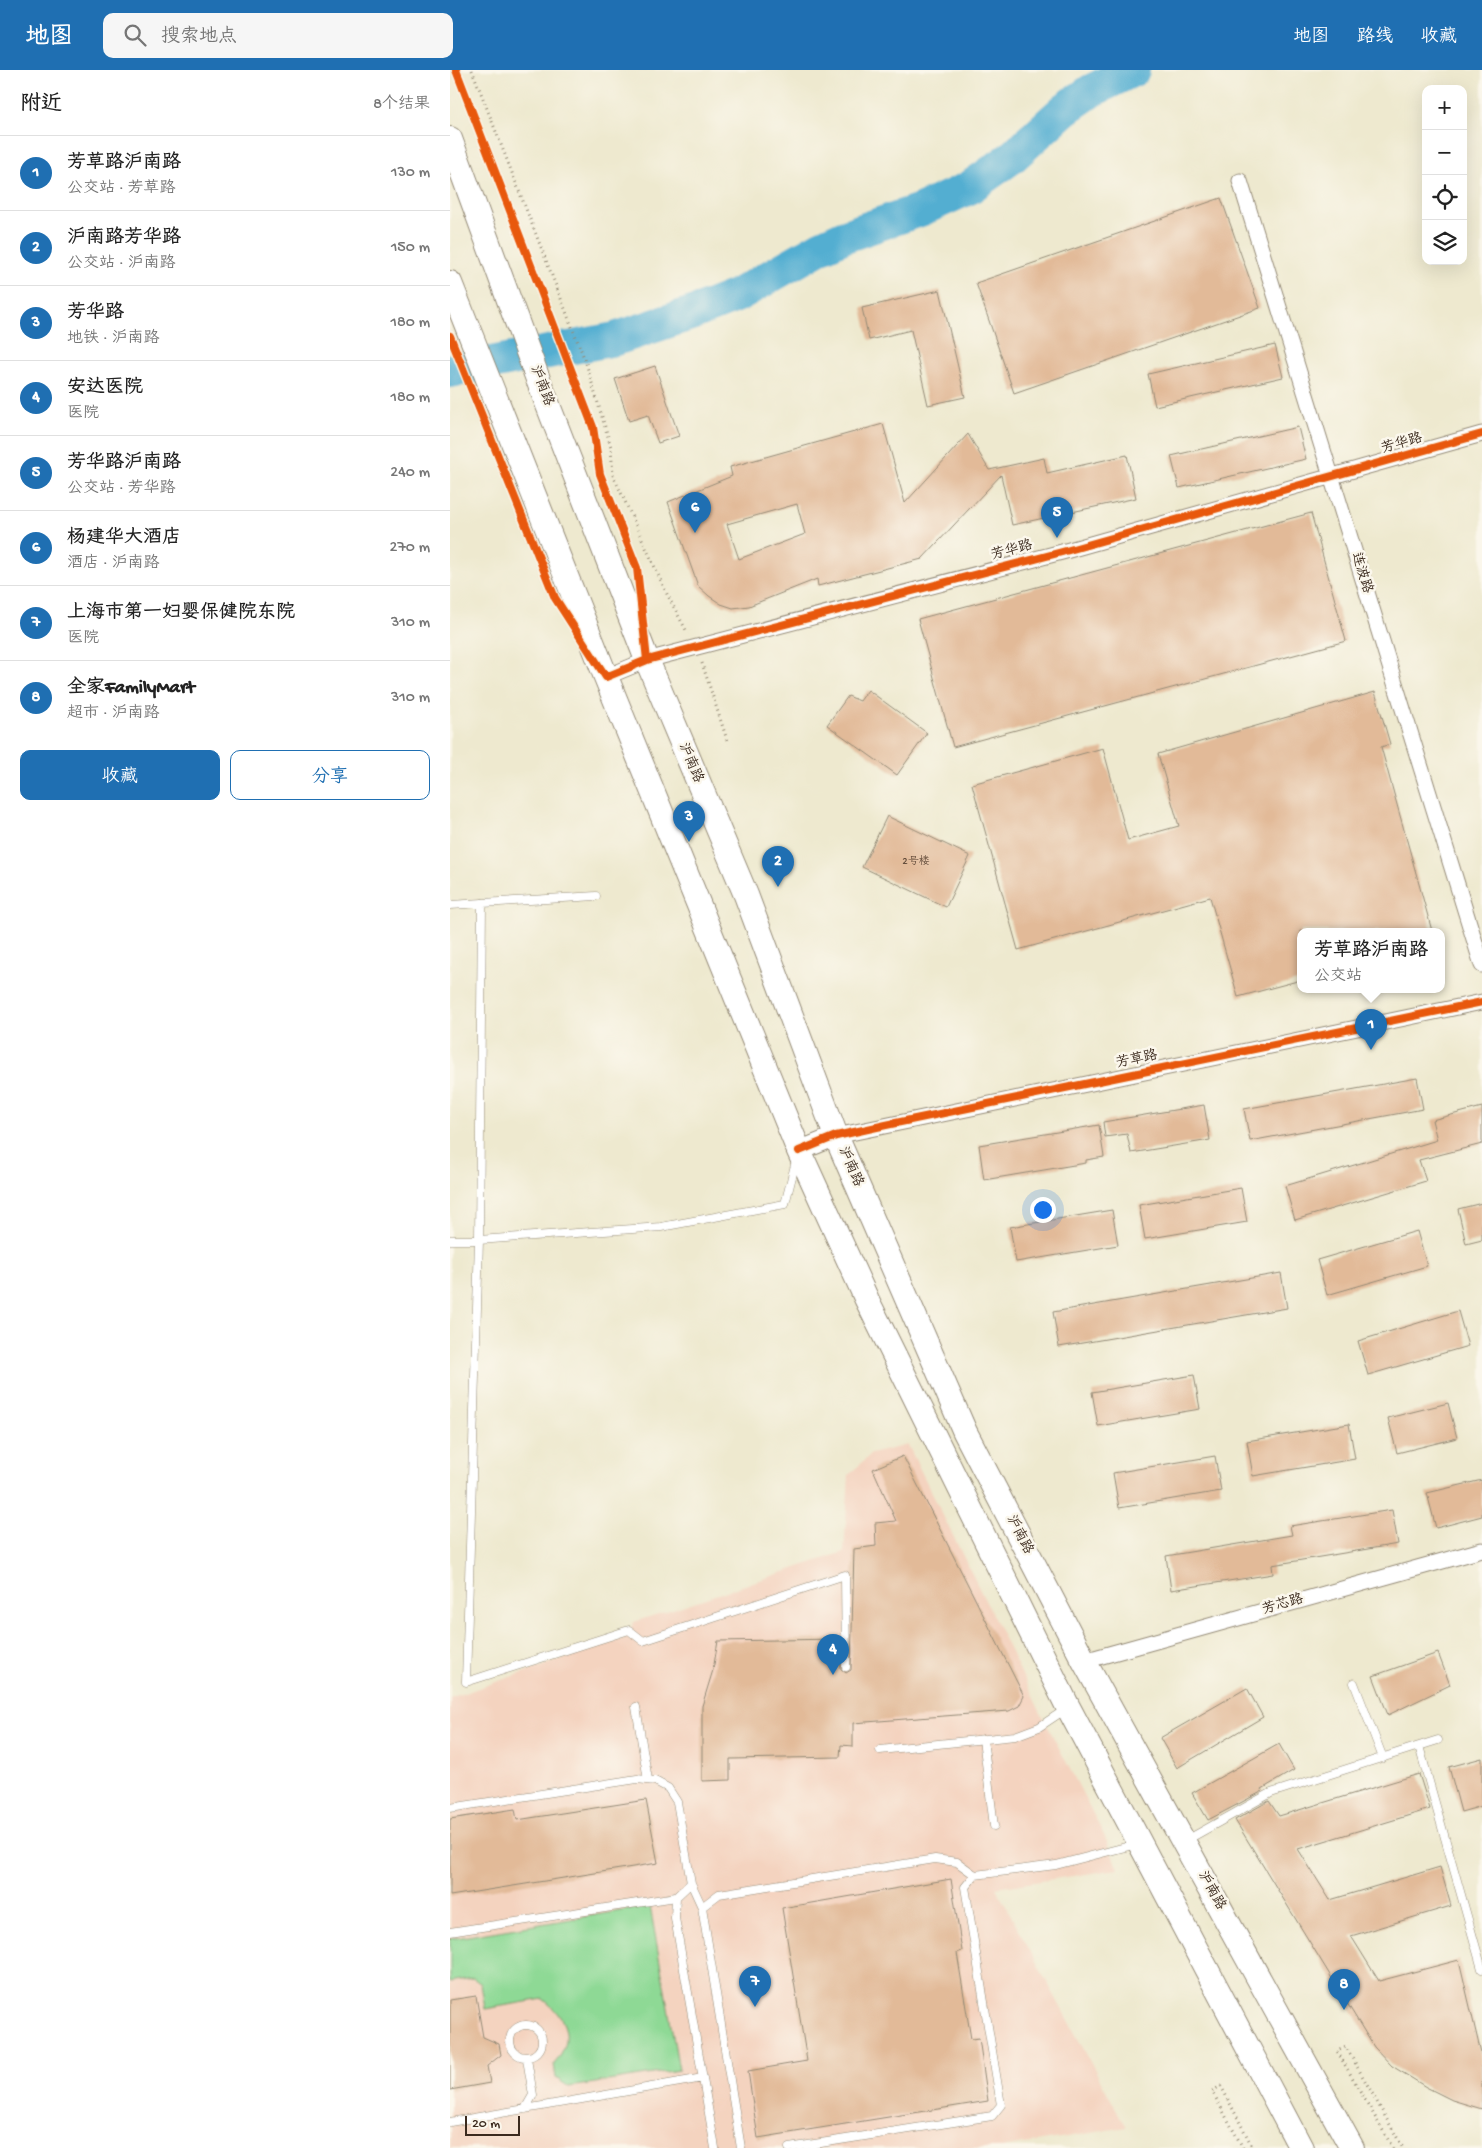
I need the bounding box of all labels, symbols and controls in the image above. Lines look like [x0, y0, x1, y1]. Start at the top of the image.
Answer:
search box [103, 13, 453, 58]
icon: search [121, 21, 149, 49]
text: 地图 [25, 24, 73, 53]
text: 搜索地点 [161, 26, 237, 49]
text: 地图 [1293, 27, 1329, 48]
text: 路线 [1357, 27, 1393, 48]
text: 收藏 [1421, 27, 1457, 48]
map controls [1422, 85, 1467, 265]
button: + [1422, 85, 1467, 130]
text: 附近 [20, 93, 62, 118]
text: 8个结果 [373, 96, 430, 115]
button: − [1422, 130, 1467, 175]
text: 芳草路沪南路 [67, 152, 181, 175]
text: 1 [33, 164, 39, 183]
text: 130 m [391, 164, 430, 183]
button: locate [1422, 175, 1467, 220]
text: 公交站 · 芳草路 [67, 180, 176, 199]
button: layers [1422, 220, 1467, 265]
text: 沪南路芳华路 [67, 227, 181, 250]
text: 2 [32, 239, 40, 258]
text: 150 m [391, 239, 430, 258]
text: 公交站 · 沪南路 [67, 255, 176, 274]
text: 芳华路 [67, 302, 124, 325]
text: 3 [32, 314, 40, 333]
text: 180 m [391, 314, 430, 333]
text: 地铁 · 沪南路 [67, 330, 160, 349]
street label: 沪南路 [526, 363, 557, 409]
text: 安达医院 [67, 377, 143, 400]
text: 4 [32, 389, 40, 408]
text: 180 m [391, 389, 430, 408]
text: 医院 [67, 405, 99, 424]
street label: 芳华路 [1379, 429, 1425, 458]
text: 芳华路沪南路 [67, 452, 181, 475]
text: 5 [32, 464, 40, 483]
text: 240 m [390, 464, 430, 483]
text: 公交站 · 芳华路 [67, 480, 176, 499]
pin: 6 [679, 492, 711, 533]
pin: 5 [1041, 497, 1073, 538]
text: 杨建华大酒店 [67, 527, 181, 550]
street label: 芳华路 [989, 536, 1034, 565]
text: 6 [32, 539, 40, 558]
text: 270 m [390, 539, 430, 558]
street label: 连波路 [1347, 550, 1376, 596]
text: 酒店 · 沪南路 [67, 555, 160, 574]
text: 上海市第一妇婴保健院东院 [67, 602, 295, 625]
text: 7 [32, 614, 40, 633]
text: 310 m [391, 614, 430, 633]
text: 医院 [67, 630, 99, 649]
text: 全家FamilyMart [67, 677, 195, 700]
text: 8 [32, 689, 40, 708]
text: 310 m [391, 689, 430, 708]
text: 超市 · 沪南路 [67, 705, 160, 724]
street label: 沪南路 [674, 740, 707, 786]
button: 收藏 [20, 750, 220, 800]
button: 分享 [230, 750, 430, 800]
pin: 3 [673, 801, 705, 842]
pin: 2 [762, 846, 794, 887]
house number: 2号楼 [902, 855, 930, 868]
popup [1297, 928, 1445, 993]
text: 芳草路沪南路 [1314, 940, 1428, 963]
text: 公交站 [1314, 968, 1362, 987]
pin: 1 [1355, 1009, 1387, 1050]
street label: 芳草路 [1114, 1046, 1159, 1073]
street label: 沪南路 [834, 1144, 867, 1190]
your location [1030, 1197, 1056, 1223]
street label: 沪南路 [1002, 1512, 1037, 1558]
street label: 芳芯路 [1260, 1590, 1306, 1619]
pin: 4 [817, 1634, 849, 1675]
street label: 沪南路 [1193, 1868, 1229, 1913]
pin: 7 [739, 1966, 771, 2007]
pin: 8 [1328, 1969, 1360, 2010]
scale bar [465, 2113, 520, 2136]
text: 20 m [472, 2116, 500, 2133]

